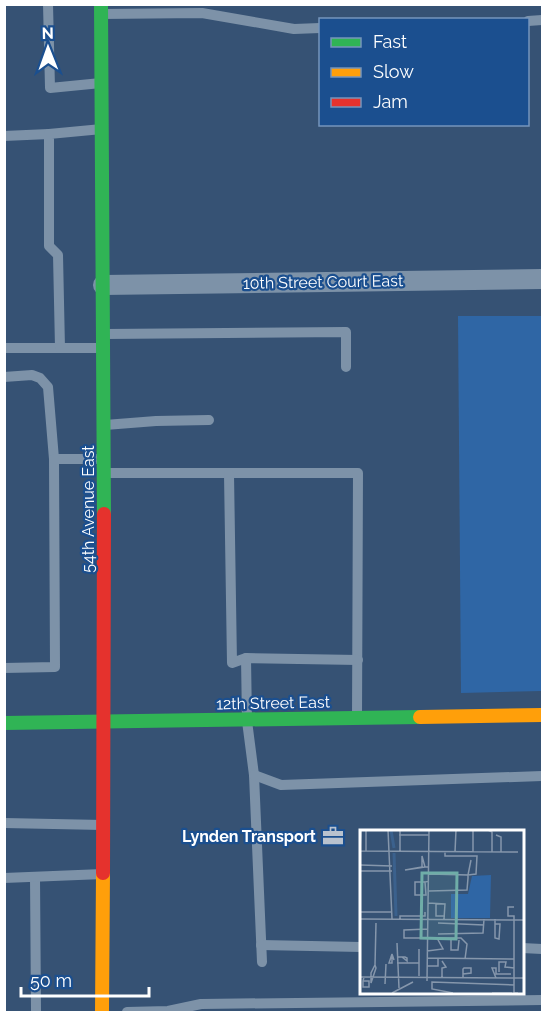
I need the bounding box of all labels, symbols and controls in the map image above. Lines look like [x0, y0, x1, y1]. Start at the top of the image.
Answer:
north arrow [18, 18, 78, 78]
legend [319, 18, 529, 126]
text: N [41, 24, 54, 43]
text: Fast [373, 31, 407, 52]
text: Slow [373, 61, 414, 82]
text: Jam [373, 91, 408, 112]
street label: 10th Street Court East [243, 271, 404, 293]
street label: 54th Avenue East [79, 445, 98, 573]
street label: 12th Street East [216, 692, 331, 713]
office icon: Lynden Transport [321, 824, 345, 848]
place label: Lynden Transport [182, 827, 316, 846]
inset map [360, 830, 523, 993]
scale bar [21, 960, 148, 998]
text: 50 m [30, 970, 72, 991]

